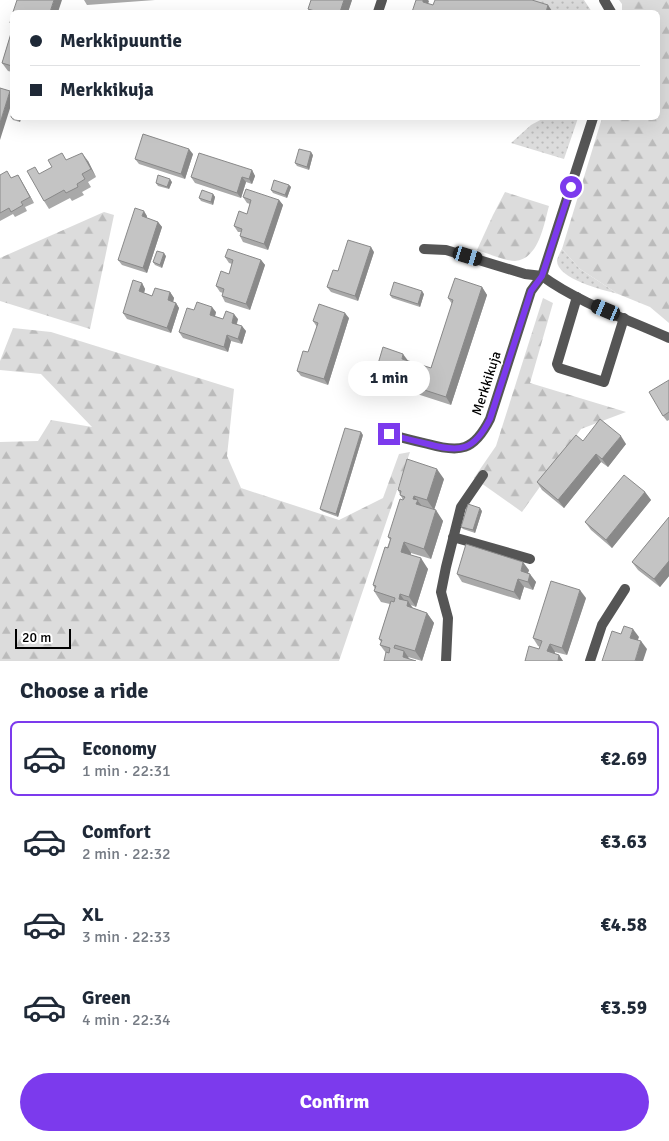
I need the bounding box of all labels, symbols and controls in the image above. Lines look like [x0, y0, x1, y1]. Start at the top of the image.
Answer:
text: Merkkipuuntie [60, 29, 182, 53]
text: Merkkikuja [60, 78, 154, 102]
route start [560, 176, 582, 198]
car [451, 244, 484, 268]
car [589, 297, 622, 323]
street label: Merkkikuja [468, 349, 505, 417]
callout: 1 min [348, 362, 430, 396]
text: 1 min [370, 368, 408, 388]
route end [378, 423, 400, 445]
scale bar [15, 626, 71, 649]
text: 20 m [22, 629, 51, 646]
text: Choose a ride [20, 677, 148, 704]
icon: car [22, 736, 67, 781]
text: Economy [82, 737, 156, 761]
text: €2.69 [601, 747, 647, 771]
text: 1 min · 22:31 [82, 761, 171, 781]
icon: car [22, 819, 67, 864]
text: Comfort [82, 820, 151, 844]
text: €3.63 [601, 830, 647, 854]
text: 2 min · 22:32 [82, 844, 171, 864]
icon: car [22, 902, 67, 947]
text: XL [82, 903, 104, 927]
text: €4.58 [601, 913, 647, 937]
text: 3 min · 22:33 [82, 927, 171, 947]
icon: car [22, 985, 67, 1030]
text: Green [82, 986, 131, 1010]
text: €3.59 [601, 996, 647, 1020]
text: 4 min · 22:34 [82, 1010, 171, 1030]
button: Confirm [20, 1073, 649, 1131]

